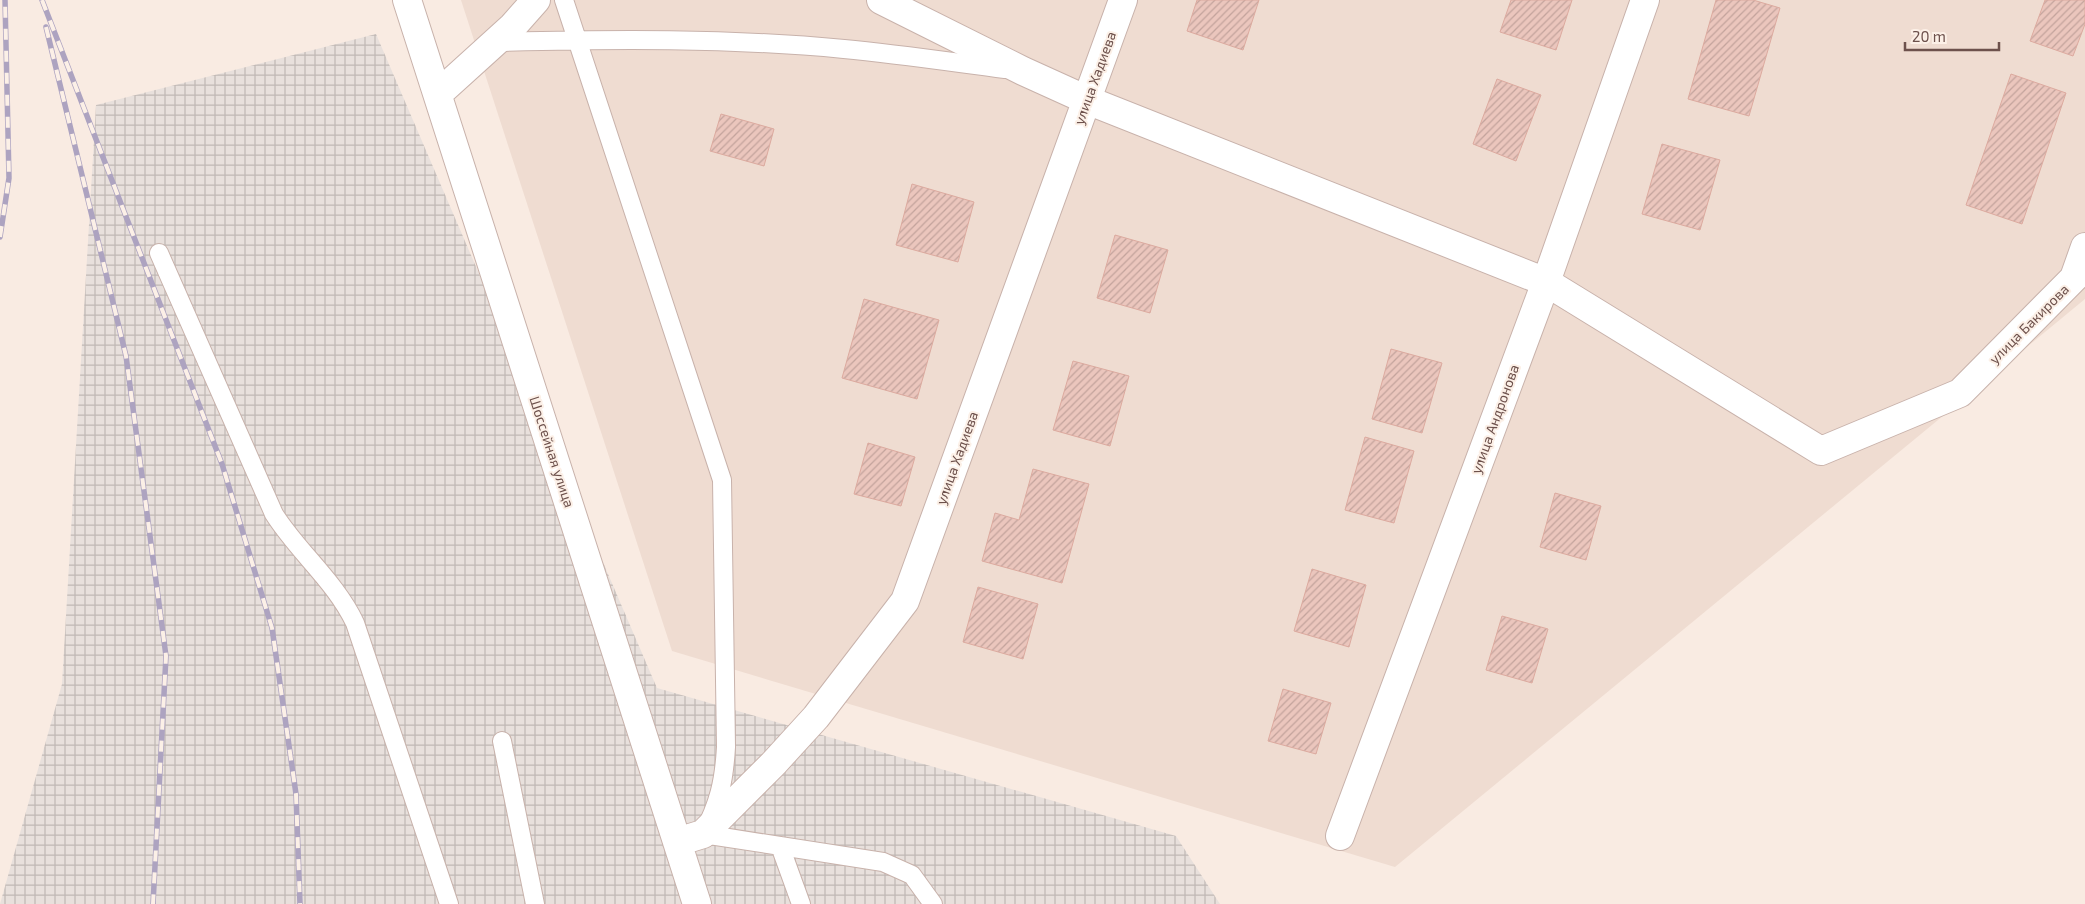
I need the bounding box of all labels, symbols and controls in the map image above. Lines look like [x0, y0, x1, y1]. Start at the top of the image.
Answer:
scale bar [1905, 20, 1999, 52]
text: 20 m [1912, 27, 1946, 45]
street label: улица Хадиева [1070, 29, 1119, 127]
street label: улица Бакирова [1985, 280, 2072, 367]
street label: улица Андронова [1467, 362, 1522, 476]
street label: Шоссейная улица [526, 394, 578, 510]
street label: улица Хадиева [932, 409, 981, 507]

